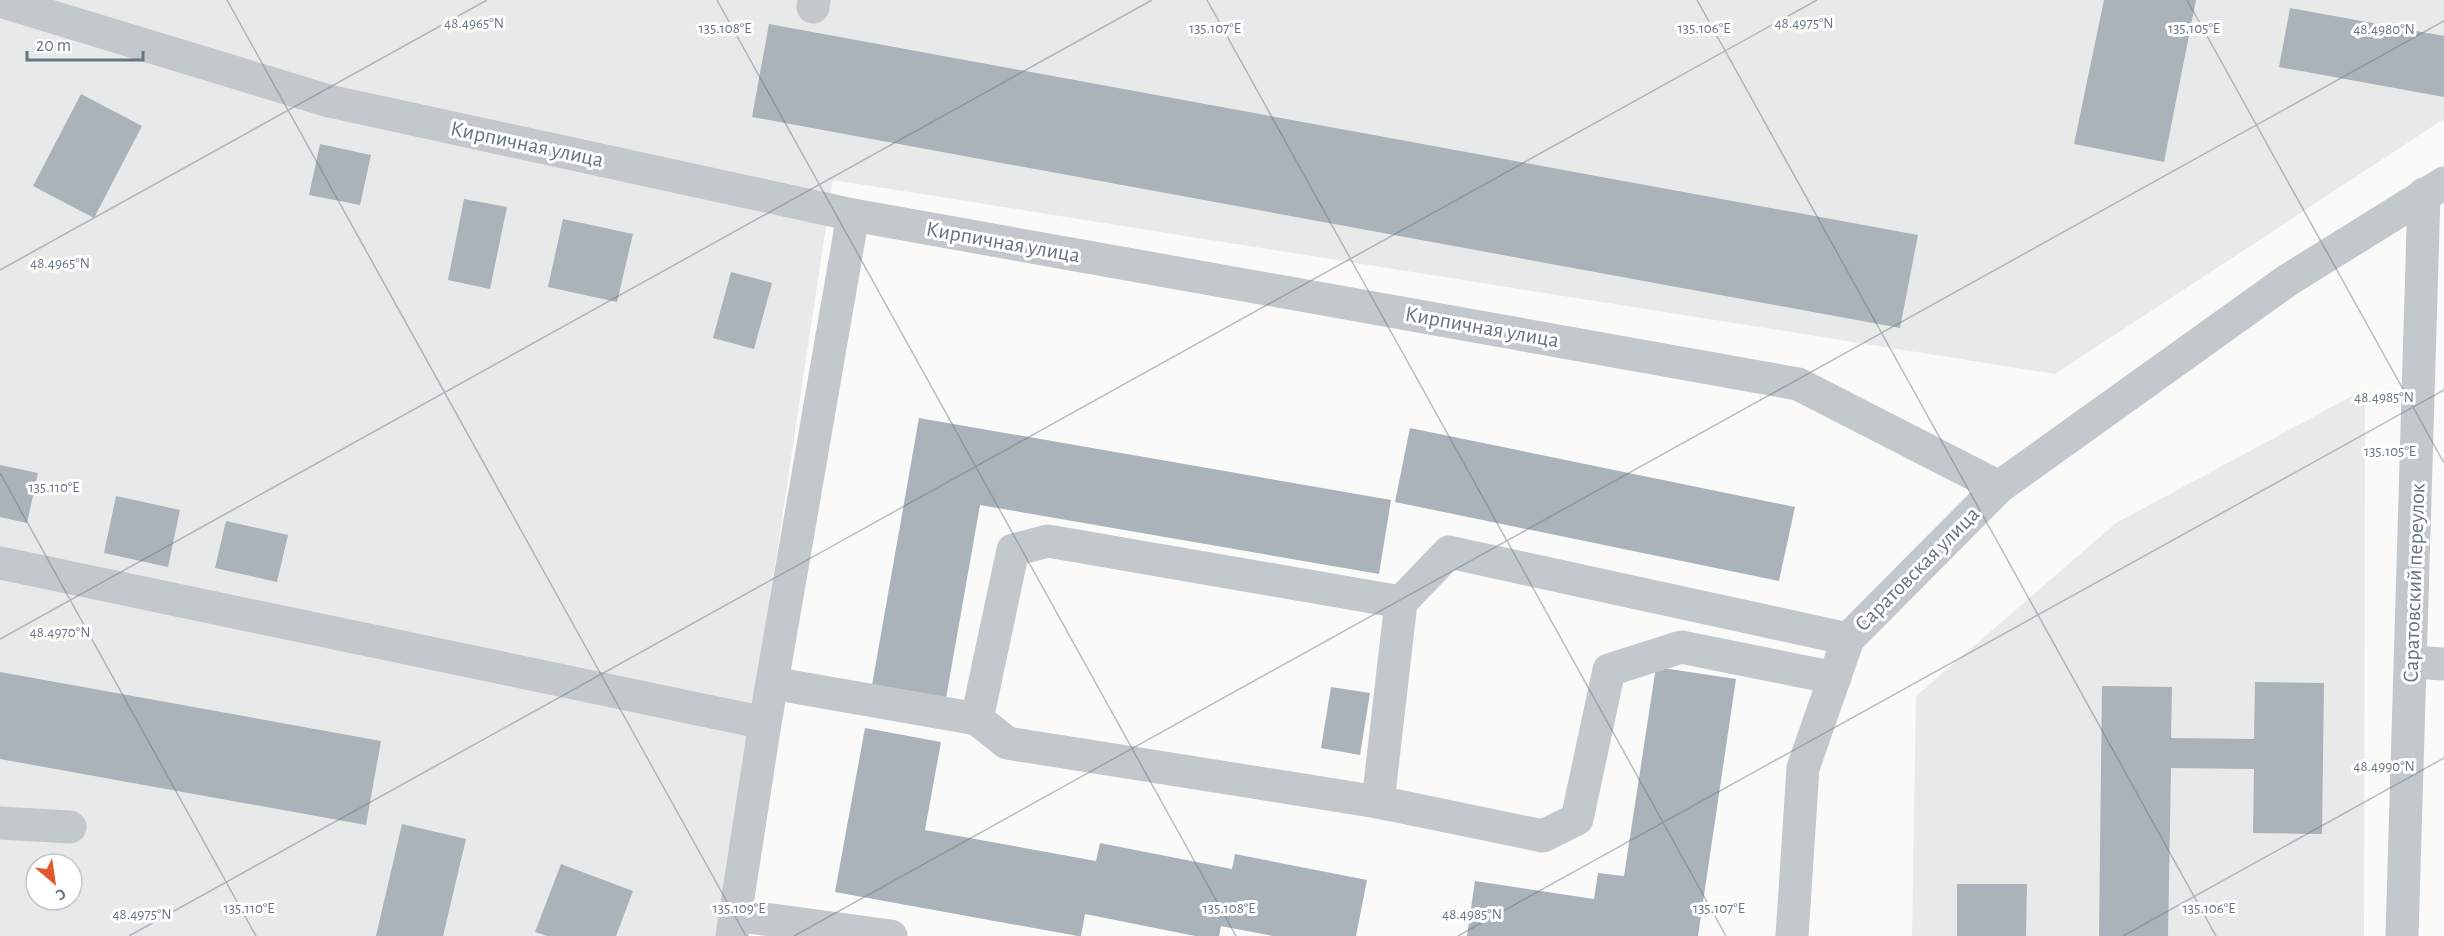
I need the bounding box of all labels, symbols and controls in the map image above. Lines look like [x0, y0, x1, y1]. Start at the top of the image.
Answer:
text: 48.4965°N [444, 16, 504, 31]
text: 48.4975°N [1774, 16, 1834, 31]
text: 135.108°E [699, 21, 751, 36]
text: 135.107°E [1189, 21, 1241, 36]
text: 135.106°E [1678, 21, 1730, 36]
text: 135.105°E [2168, 21, 2220, 36]
text: 48.4980°N [2353, 22, 2415, 37]
scale bar [27, 24, 142, 62]
text: 20 m [36, 37, 71, 55]
street label: Кирпичная улица [448, 117, 606, 171]
street label: Кирпичная улица [924, 218, 1082, 266]
text: 48.4965°N [30, 256, 90, 271]
street label: Кирпичная улица [1403, 303, 1561, 351]
text: 48.4985°N [2354, 390, 2414, 405]
text: 135.105°E [2364, 444, 2416, 459]
text: 135.110°E [29, 480, 79, 495]
street label: Саратовский переулок [2400, 483, 2428, 683]
street label: Саратовская улица [1850, 502, 1984, 636]
text: 48.4970°N [30, 625, 90, 640]
text: 48.4990°N [2353, 759, 2415, 774]
north arrow [24, 852, 84, 912]
text: С [53, 885, 69, 903]
text: 135.110°E [224, 901, 274, 916]
text: 135.109°E [713, 901, 765, 916]
text: 135.108°E [1203, 901, 1255, 916]
text: 135.107°E [1693, 901, 1745, 916]
text: 135.106°E [2183, 901, 2235, 916]
text: 48.4975°N [112, 907, 172, 922]
text: 48.4985°N [1442, 907, 1502, 922]

